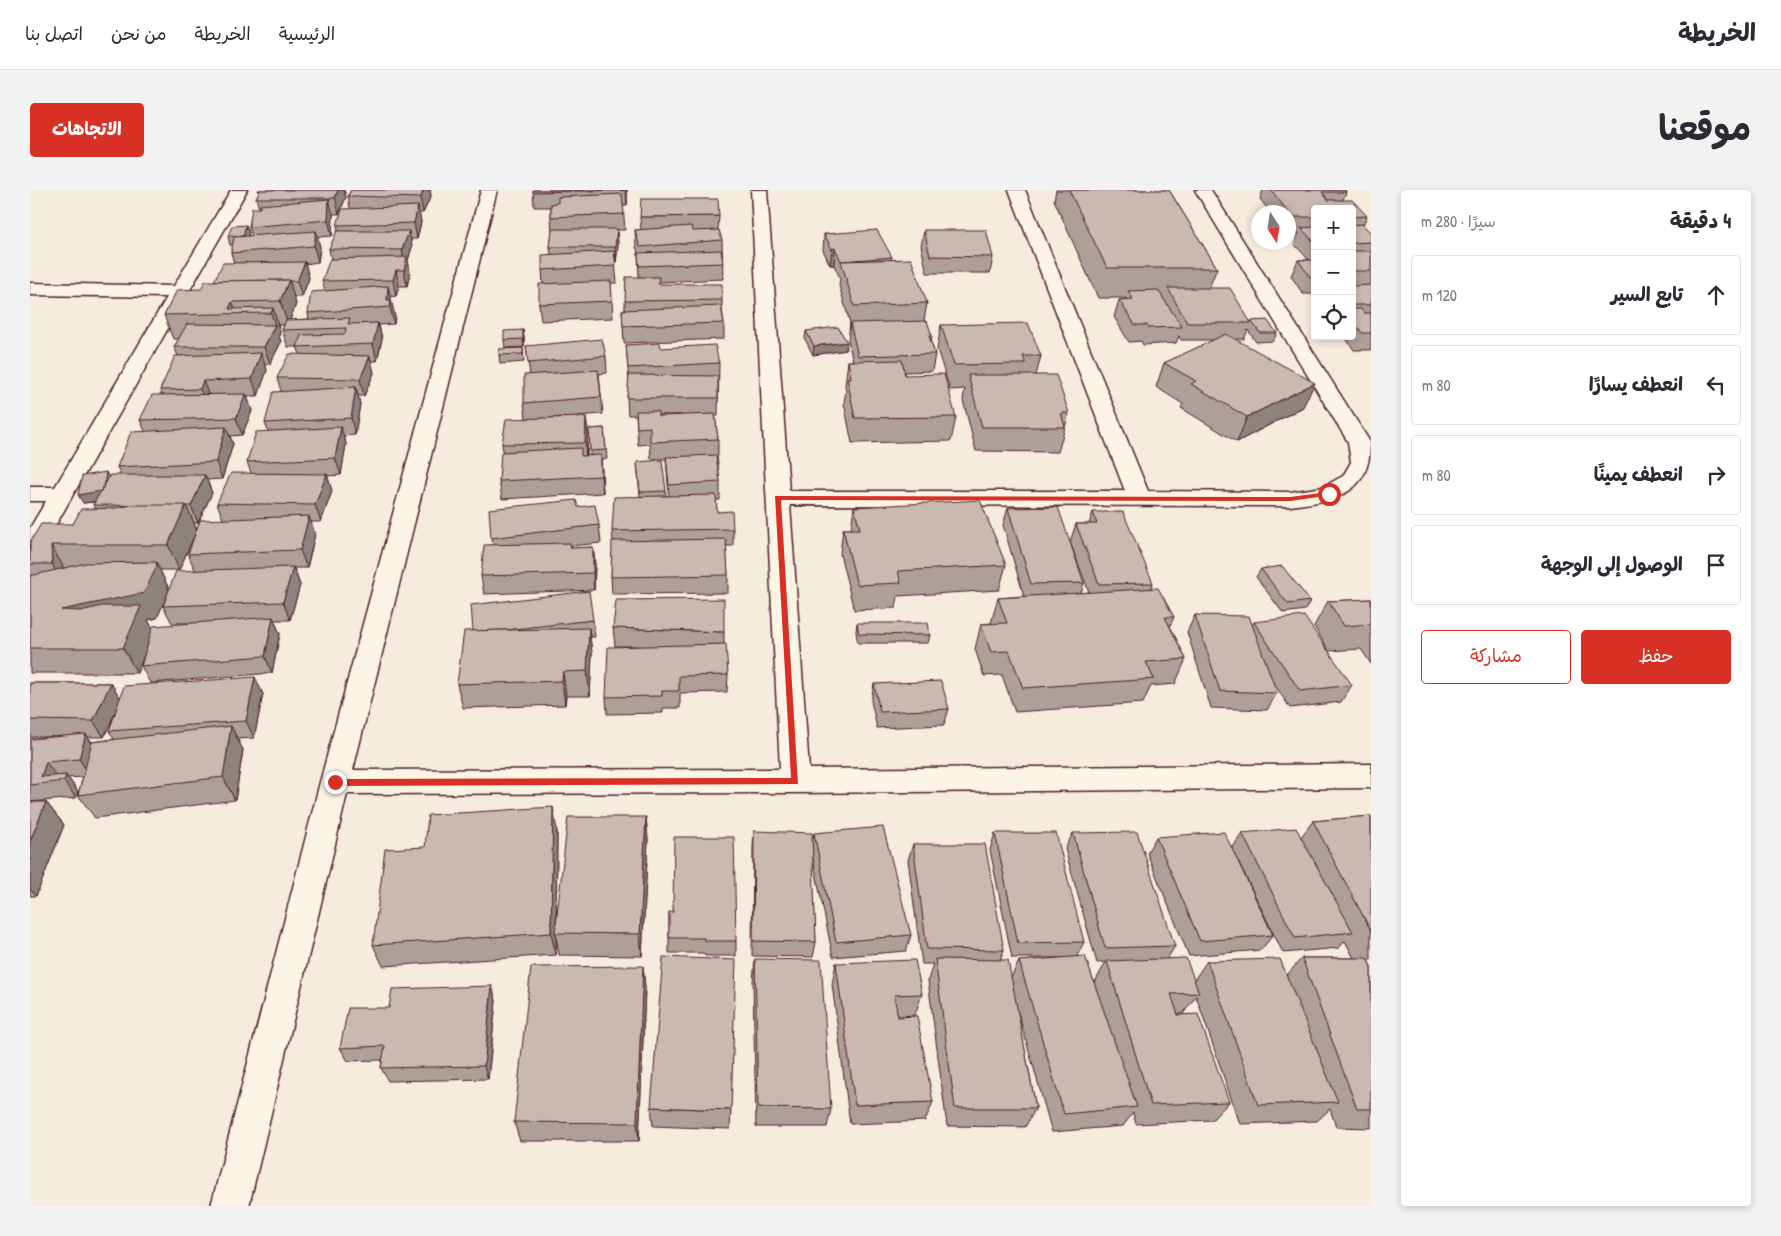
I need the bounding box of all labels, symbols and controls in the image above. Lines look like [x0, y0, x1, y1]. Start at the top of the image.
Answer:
text: الخريطة [1678, 16, 1756, 48]
text: اتصل بنا [25, 21, 83, 46]
text: من نحن [111, 21, 167, 46]
text: الخريطة [195, 21, 251, 46]
text: الرئيسية [279, 21, 335, 46]
button: الاتجاهات [30, 103, 144, 157]
text: موقعنا [1658, 104, 1751, 151]
north arrow [1251, 205, 1296, 250]
map controls [1311, 205, 1356, 340]
button: + [1311, 205, 1356, 250]
text: 4 دقيقة [1670, 206, 1731, 235]
text: سيرًا · 280 m [1421, 210, 1496, 232]
button: − [1311, 250, 1356, 295]
text: تابع السير [1611, 281, 1683, 307]
icon: ahead [1702, 281, 1730, 309]
text: 120 m [1422, 284, 1457, 306]
button: locate [1311, 295, 1356, 340]
text: انعطف يسارًا [1589, 371, 1683, 397]
icon: left [1702, 371, 1730, 399]
text: 80 m [1422, 374, 1451, 396]
text: انعطف يمينًا [1594, 461, 1683, 487]
icon: right [1702, 461, 1730, 489]
text: 80 m [1422, 464, 1451, 486]
route start [1318, 483, 1341, 506]
text: الوصول إلى الوجهة [1541, 551, 1683, 577]
icon: arrive [1702, 551, 1730, 579]
button: مشاركة [1421, 630, 1571, 684]
button: حفظ [1581, 630, 1731, 684]
route end [324, 771, 347, 794]

